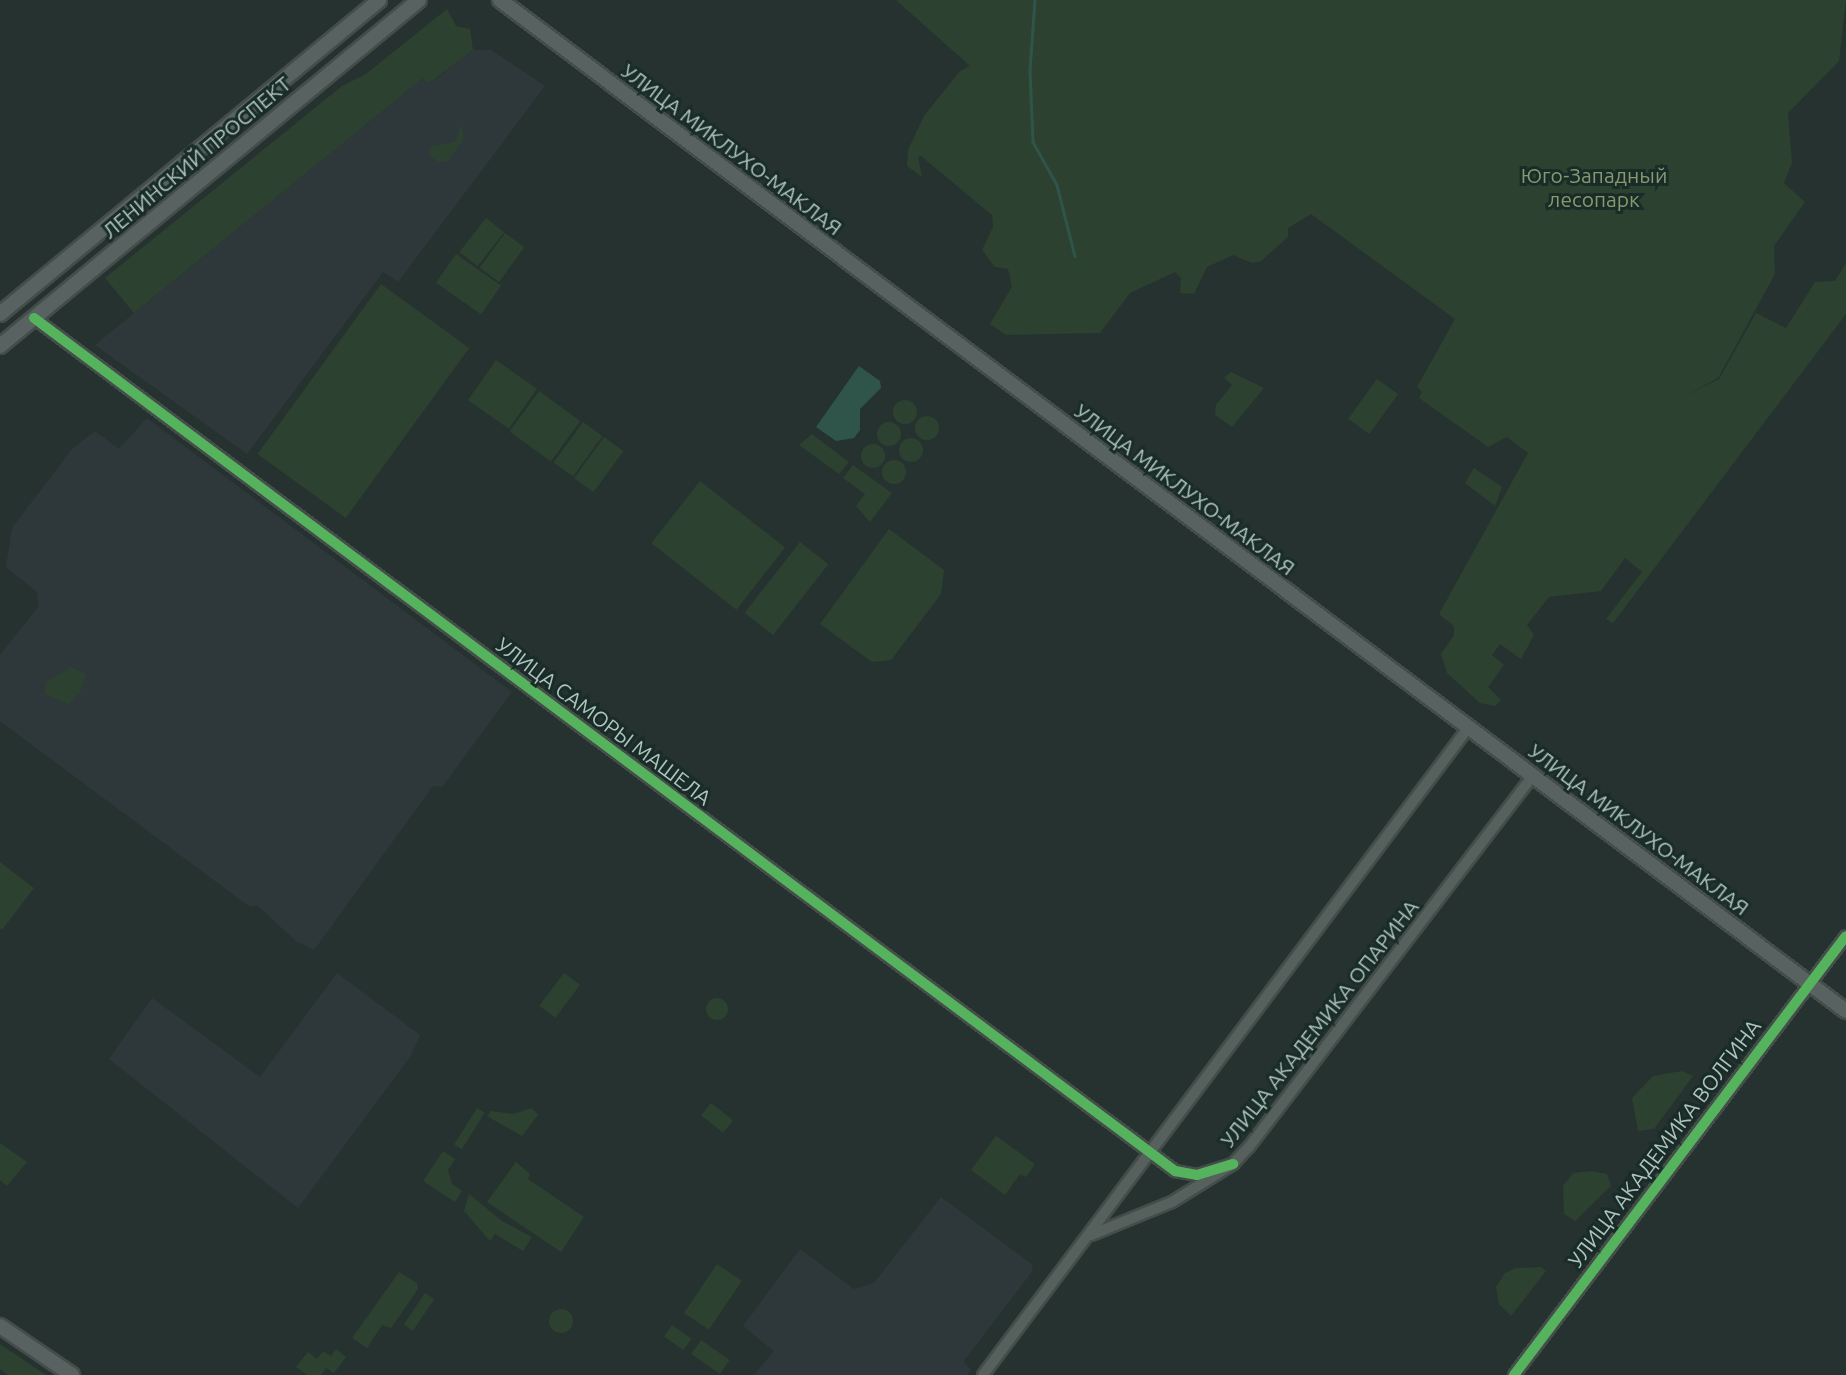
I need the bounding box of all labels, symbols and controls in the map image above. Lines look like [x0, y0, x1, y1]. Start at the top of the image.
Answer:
street label: УЛИЦА МИКЛУХО-МАКЛАЯ [617, 58, 847, 240]
street label: ЛЕНИНСКИЙ ПРОСПЕКТ [97, 71, 295, 243]
park label: Юго-Западный лесопарк [1521, 162, 1667, 212]
street label: УЛИЦА МИКЛУХО-МАКЛАЯ [1070, 398, 1300, 580]
street label: УЛИЦА САМОРЫ МАШЕЛА [492, 632, 716, 810]
street label: УЛИЦА МИКЛУХО-МАКЛАЯ [1524, 738, 1754, 920]
street label: УЛИЦА АКАДЕМИКА ОПАРИНА [1215, 894, 1423, 1152]
street label: УЛИЦА АКАДЕМИКА ВОЛГИНА [1562, 1014, 1766, 1272]

